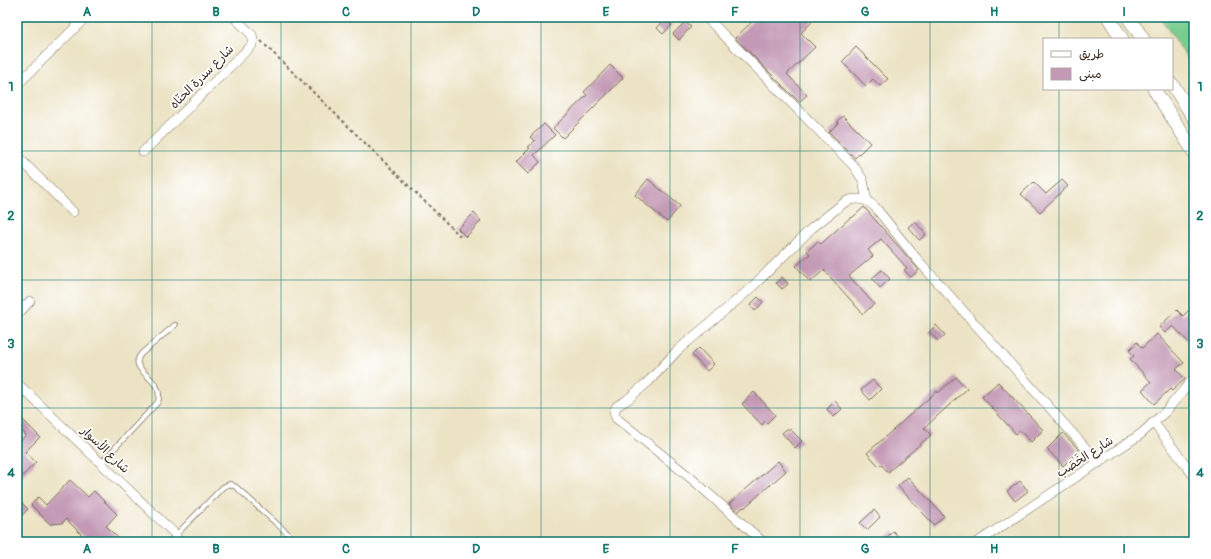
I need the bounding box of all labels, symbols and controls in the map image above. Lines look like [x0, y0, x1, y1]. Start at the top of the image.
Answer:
text: A [83, 4, 92, 20]
text: B [212, 4, 220, 20]
text: C [342, 4, 350, 20]
text: D [472, 4, 480, 20]
text: E [603, 4, 610, 20]
text: F [731, 4, 739, 20]
text: G [861, 4, 870, 20]
text: H [990, 4, 998, 20]
text: I [1122, 4, 1126, 20]
legend [1043, 38, 1173, 90]
street label: شارع سدرة الحنّاه [167, 42, 238, 113]
text: طريق [1079, 47, 1104, 62]
text: مبنى [1079, 67, 1102, 82]
text: 1 [8, 79, 14, 95]
text: 1 [1197, 79, 1203, 95]
text: 2 [7, 208, 15, 224]
text: 2 [1196, 208, 1204, 224]
text: 3 [7, 336, 15, 352]
text: 3 [1196, 336, 1204, 352]
street label: شارع الأسوار [76, 422, 133, 477]
street label: شارع الخَصَب [1053, 432, 1117, 482]
text: 4 [7, 465, 15, 481]
text: 4 [1196, 465, 1204, 481]
text: A [83, 541, 92, 557]
text: B [212, 541, 220, 557]
text: C [342, 541, 350, 557]
text: D [472, 541, 480, 557]
text: E [603, 541, 610, 557]
text: F [731, 541, 739, 557]
text: G [861, 541, 870, 557]
text: H [990, 541, 998, 557]
text: I [1122, 541, 1126, 557]

